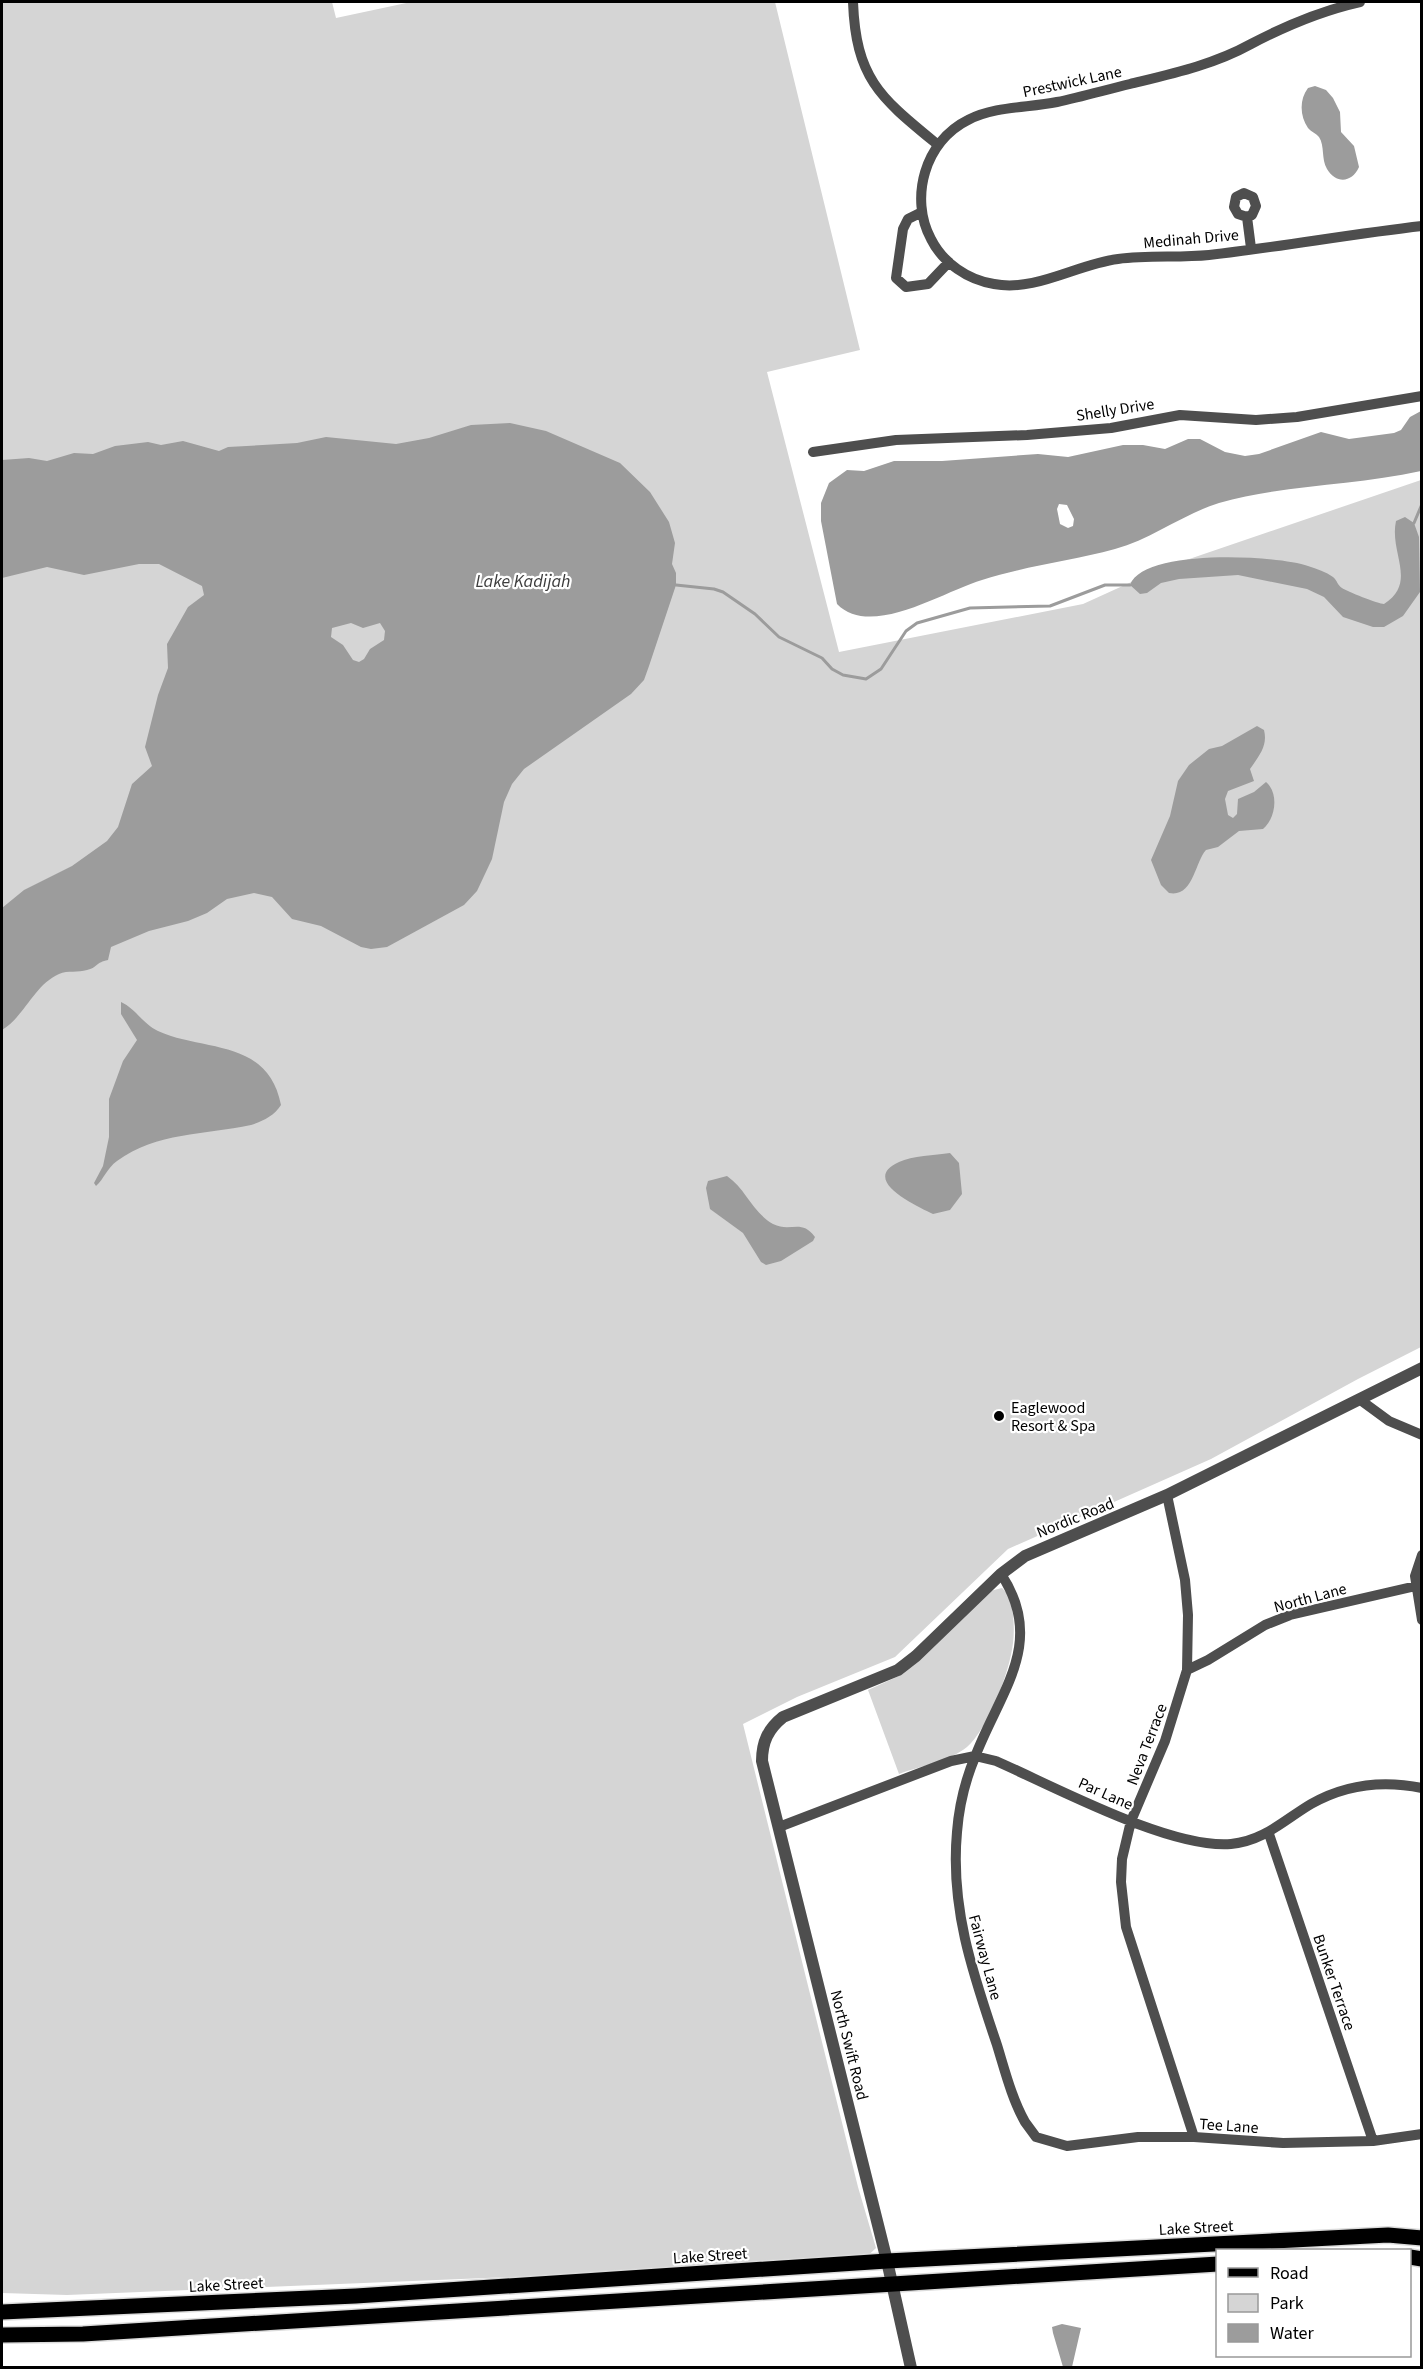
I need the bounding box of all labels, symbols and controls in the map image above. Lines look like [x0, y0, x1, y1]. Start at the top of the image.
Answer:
street label: Prestwick Lane [1021, 61, 1124, 103]
street label: Medinah Drive [1142, 224, 1240, 254]
street label: Shelly Drive [1075, 393, 1156, 427]
water label: Lake Kadijah [476, 569, 570, 594]
place label: Eaglewood Resort & Spa [1011, 1397, 1096, 1437]
marker: Eaglewood Resort & Spa [992, 1409, 1006, 1423]
street label: Nordic Road [1033, 1492, 1118, 1543]
street label: North Lane [1271, 1578, 1349, 1618]
street label: Neva Terrace [1121, 1700, 1173, 1788]
street label: Par Lane [1075, 1772, 1136, 1816]
street label: Fairway Lane [963, 1912, 1007, 2003]
street label: Bunker Terrace [1307, 1931, 1361, 2033]
street label: North Swift Road [825, 1988, 873, 2103]
street label: Tee Lane [1199, 2113, 1259, 2139]
street label: Lake Street [1158, 2215, 1235, 2241]
street label: Lake Street [672, 2242, 749, 2270]
legend [1216, 2249, 1411, 2357]
text: Road [1270, 2261, 1309, 2286]
street label: Lake Street [188, 2272, 265, 2298]
text: Park [1270, 2291, 1304, 2316]
text: Water [1270, 2321, 1314, 2346]

